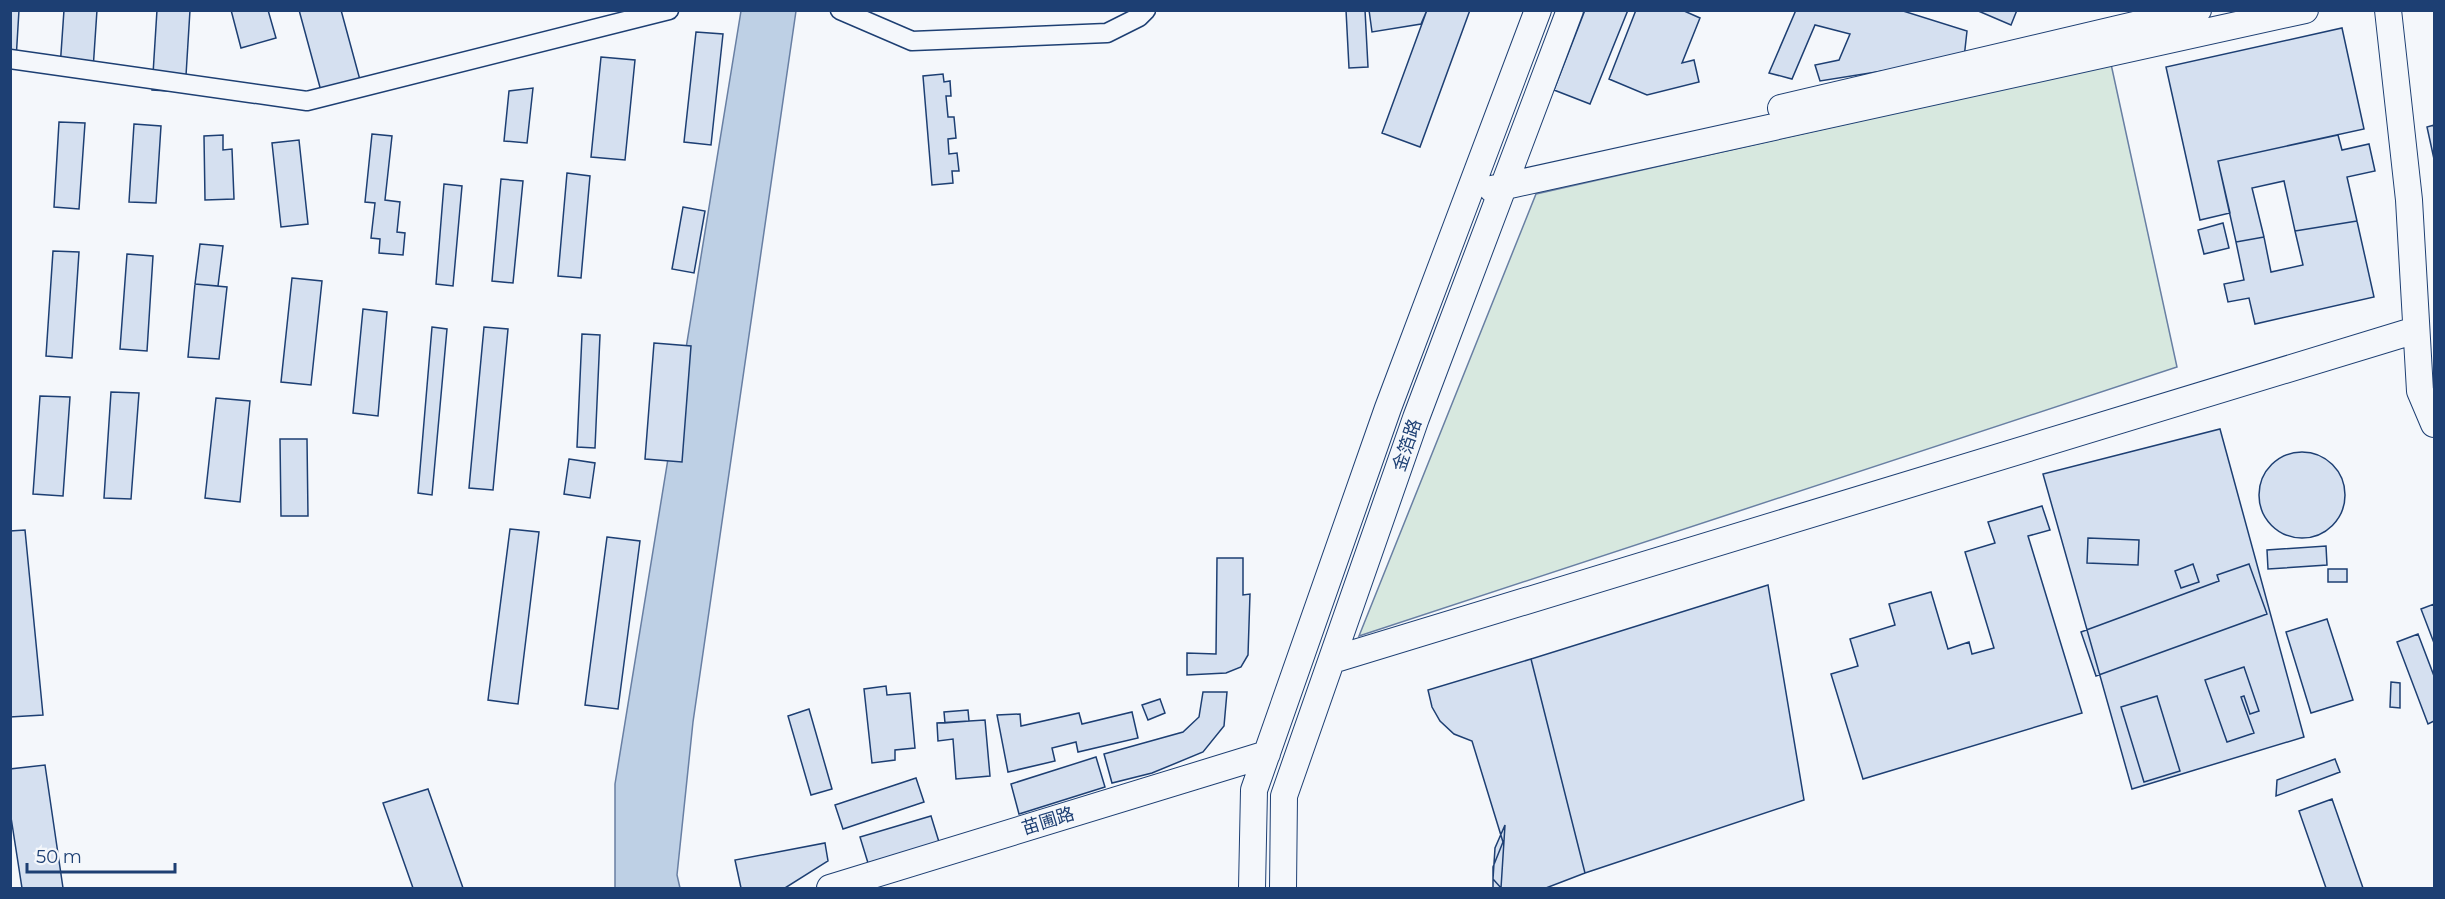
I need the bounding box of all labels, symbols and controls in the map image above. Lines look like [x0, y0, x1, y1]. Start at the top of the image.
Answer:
street label: 金箔路 [1388, 416, 1426, 474]
street label: 苗圃路 [1019, 803, 1077, 839]
scale bar [27, 836, 176, 874]
text: 50 m [36, 846, 82, 868]

